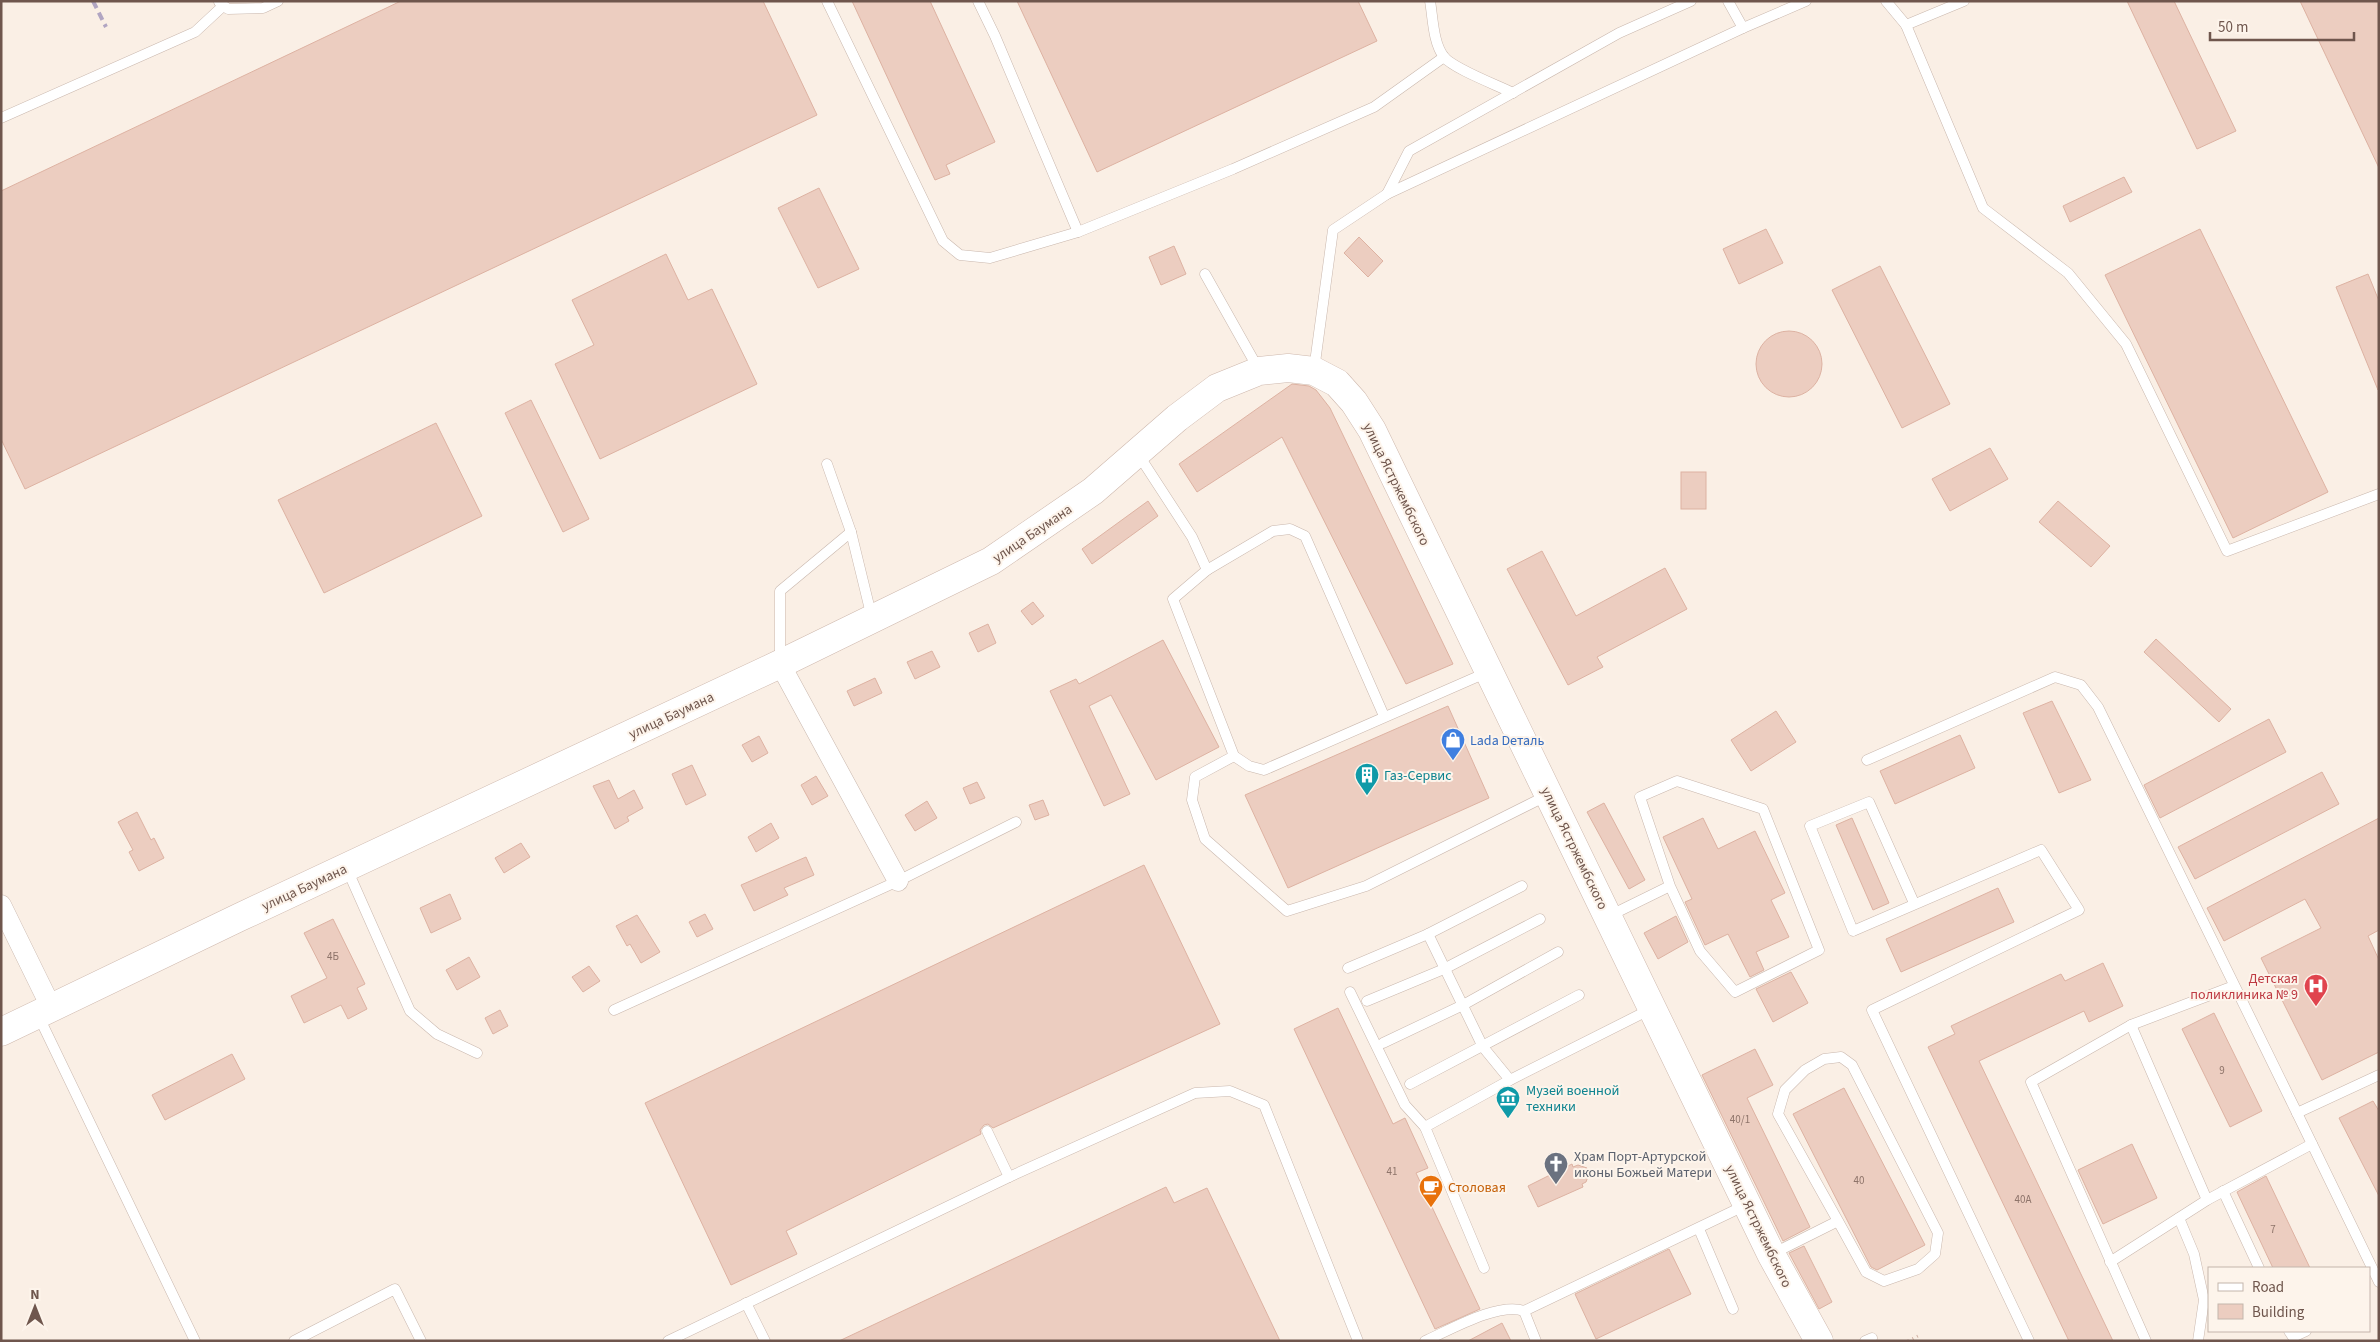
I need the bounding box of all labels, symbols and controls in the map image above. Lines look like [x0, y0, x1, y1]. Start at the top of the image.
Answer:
scale bar [2210, 10, 2354, 42]
text: 50 m [2218, 17, 2248, 38]
street label: улица Ястржембского [1358, 420, 1435, 549]
street label: улица Баумана [989, 500, 1076, 568]
street label: улица Баумана [625, 687, 717, 744]
shop icon: Lada Dеталь [1440, 727, 1466, 761]
place label: Lada Dеталь [1470, 731, 1545, 751]
building icon: Газ-Сервис [1354, 762, 1380, 796]
place label: Газ-Сервис [1384, 766, 1452, 786]
street label: улица Ястржембского [1536, 784, 1613, 913]
street label: улица Баумана [258, 859, 350, 916]
house number: 4Б [327, 949, 339, 964]
place label: Детская поликлиника № 9 [2190, 969, 2298, 1005]
hospital icon: Детская поликлиника № 9 [2303, 973, 2329, 1007]
house number: 9 [2219, 1063, 2225, 1078]
place label: Музей военной техники [1526, 1081, 1619, 1117]
museum icon: Музей военной техники [1495, 1085, 1521, 1119]
house number: 40/1 [1730, 1112, 1750, 1127]
place label: Храм Порт-Артурской иконы Божьей Матери [1574, 1147, 1712, 1183]
church icon: Храм Порт-Артурской иконы Божьей Матери [1543, 1151, 1569, 1185]
street label: улица Ястржембского [1720, 1162, 1797, 1291]
house number: 41 [1387, 1164, 1397, 1179]
house number: 40 [1854, 1173, 1864, 1188]
cafe icon: Столовая [1418, 1174, 1444, 1208]
place label: Столовая [1448, 1178, 1506, 1198]
house number: 40А [2015, 1192, 2031, 1207]
house number: 7 [2270, 1222, 2276, 1237]
legend [2208, 1267, 2370, 1332]
text: Road [2252, 1277, 2284, 1298]
north arrow [10, 1282, 60, 1332]
text: N [30, 1285, 40, 1305]
text: Building [2252, 1302, 2305, 1323]

